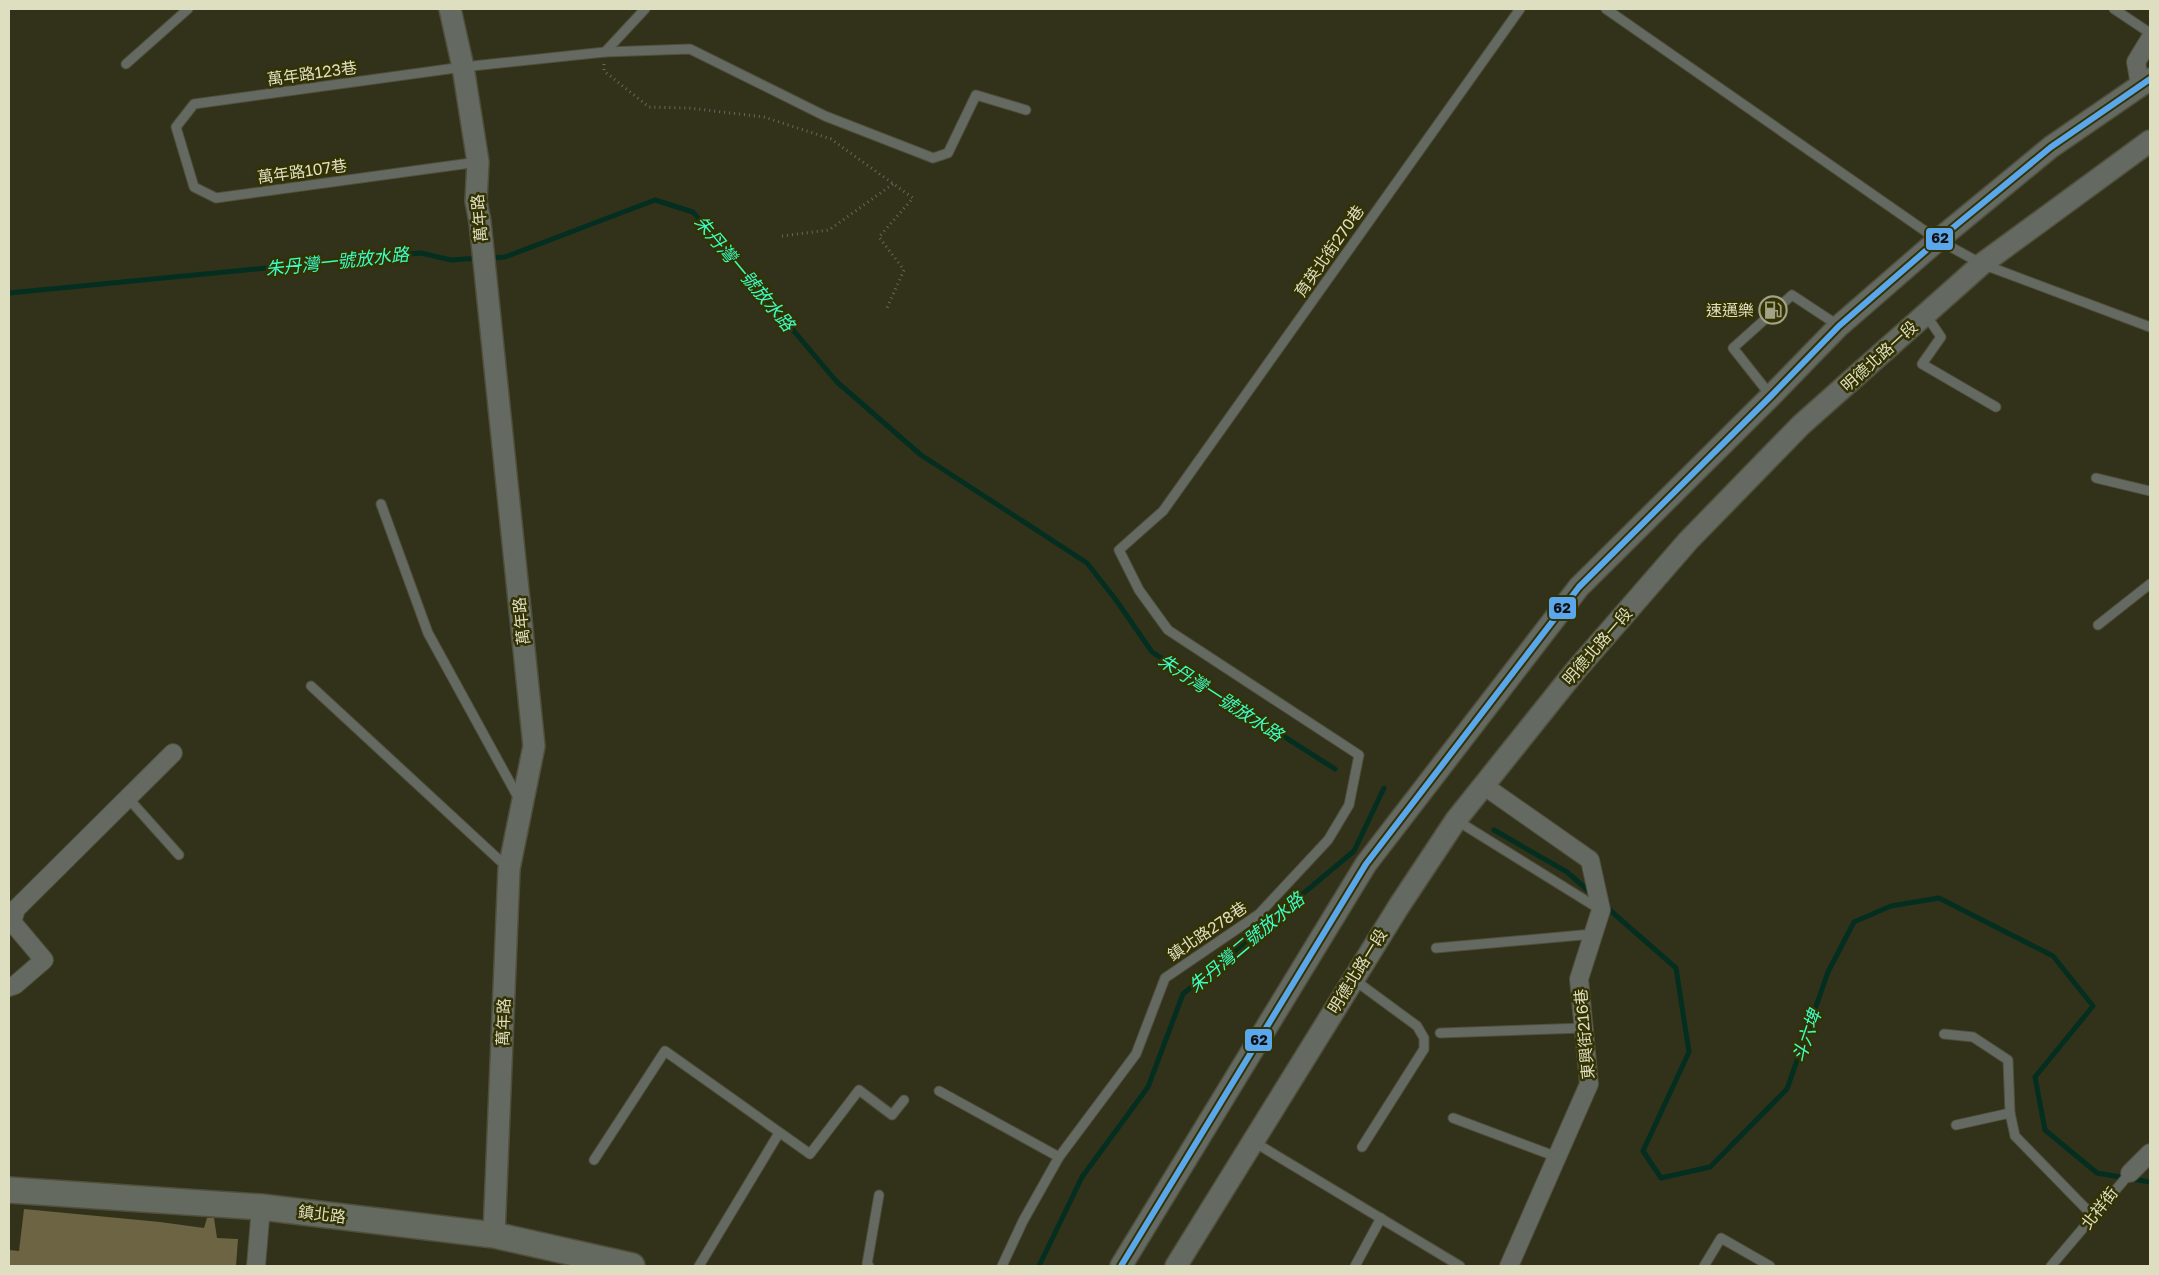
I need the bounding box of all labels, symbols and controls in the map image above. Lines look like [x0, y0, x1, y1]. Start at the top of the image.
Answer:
street label: 萬年路123巷 [266, 57, 358, 89]
street label: 萬年路107巷 [256, 155, 348, 187]
street label: 萬年路 [467, 193, 491, 243]
street label: 育英北街270巷 [1290, 201, 1368, 301]
water label: 朱丹灣一號放水路 [690, 211, 801, 337]
line badge: 62 [1925, 227, 1954, 251]
text: 62 [1931, 229, 1949, 246]
water label: 朱丹灣一號放水路 [264, 242, 412, 279]
fuel station icon: 速邁樂 [1758, 295, 1788, 325]
place label: 速邁樂 [1706, 300, 1754, 320]
street label: 明德北路一段 [1837, 316, 1921, 396]
street label: 萬年路 [509, 596, 533, 646]
line badge: 62 [1548, 596, 1577, 620]
text: 62 [1553, 599, 1571, 616]
street label: 明德北路一段 [1558, 603, 1636, 689]
water label: 朱丹灣一號放水路 [1155, 649, 1289, 747]
water label: 朱丹灣二號放水路 [1184, 886, 1310, 997]
street label: 鎮北路278巷 [1163, 897, 1251, 965]
street label: 明德北路一段 [1323, 925, 1391, 1017]
street label: 東興街216巷 [1570, 988, 1598, 1080]
street label: 萬年路 [492, 998, 514, 1046]
water label: 斗六埤 [1787, 1005, 1826, 1065]
line badge: 62 [1244, 1028, 1273, 1052]
text: 62 [1250, 1031, 1268, 1048]
street label: 北祥街 [2076, 1183, 2122, 1233]
street label: 鎮北路 [297, 1201, 347, 1227]

